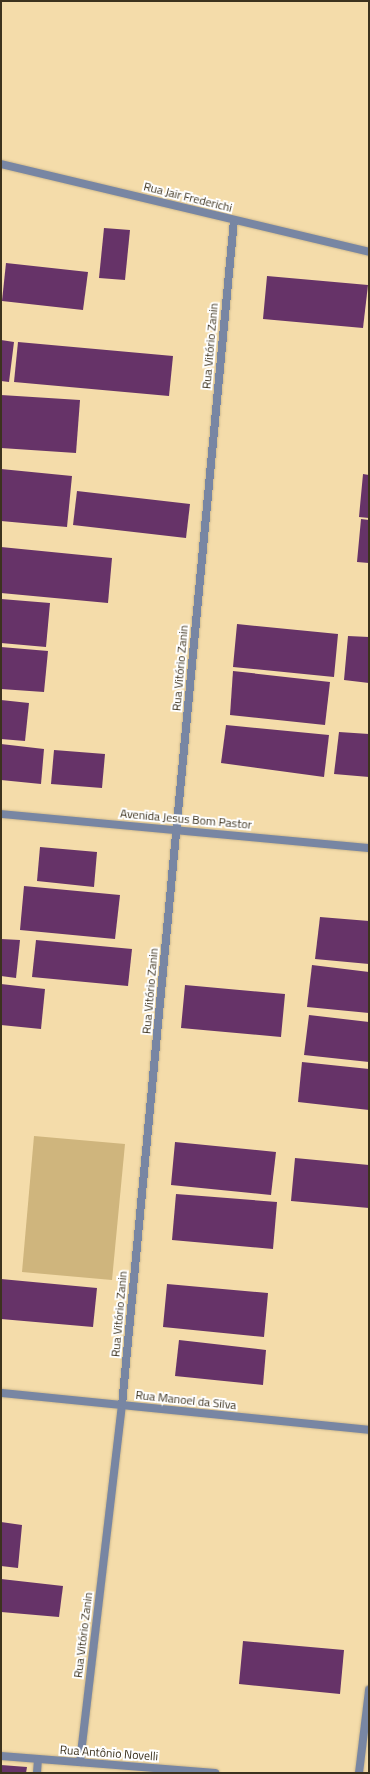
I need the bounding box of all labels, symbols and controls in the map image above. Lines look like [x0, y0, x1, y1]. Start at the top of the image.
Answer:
street label: Rua Jair Frederichi [142, 179, 234, 215]
street label: Rua Vitório Zanin [199, 302, 221, 390]
street label: Rua Vitório Zanin [169, 624, 191, 712]
street label: Avenida Jesus Bom Pastor [120, 806, 252, 832]
street label: Rua Vitório Zanin [139, 947, 161, 1035]
street label: Rua Vitório Zanin [108, 1270, 130, 1358]
street label: Rua Manoel da Silva [135, 1388, 237, 1412]
street label: Rua Vitório Zanin [71, 1591, 95, 1679]
street label: Rua Antônio Novelli [59, 1742, 159, 1764]

